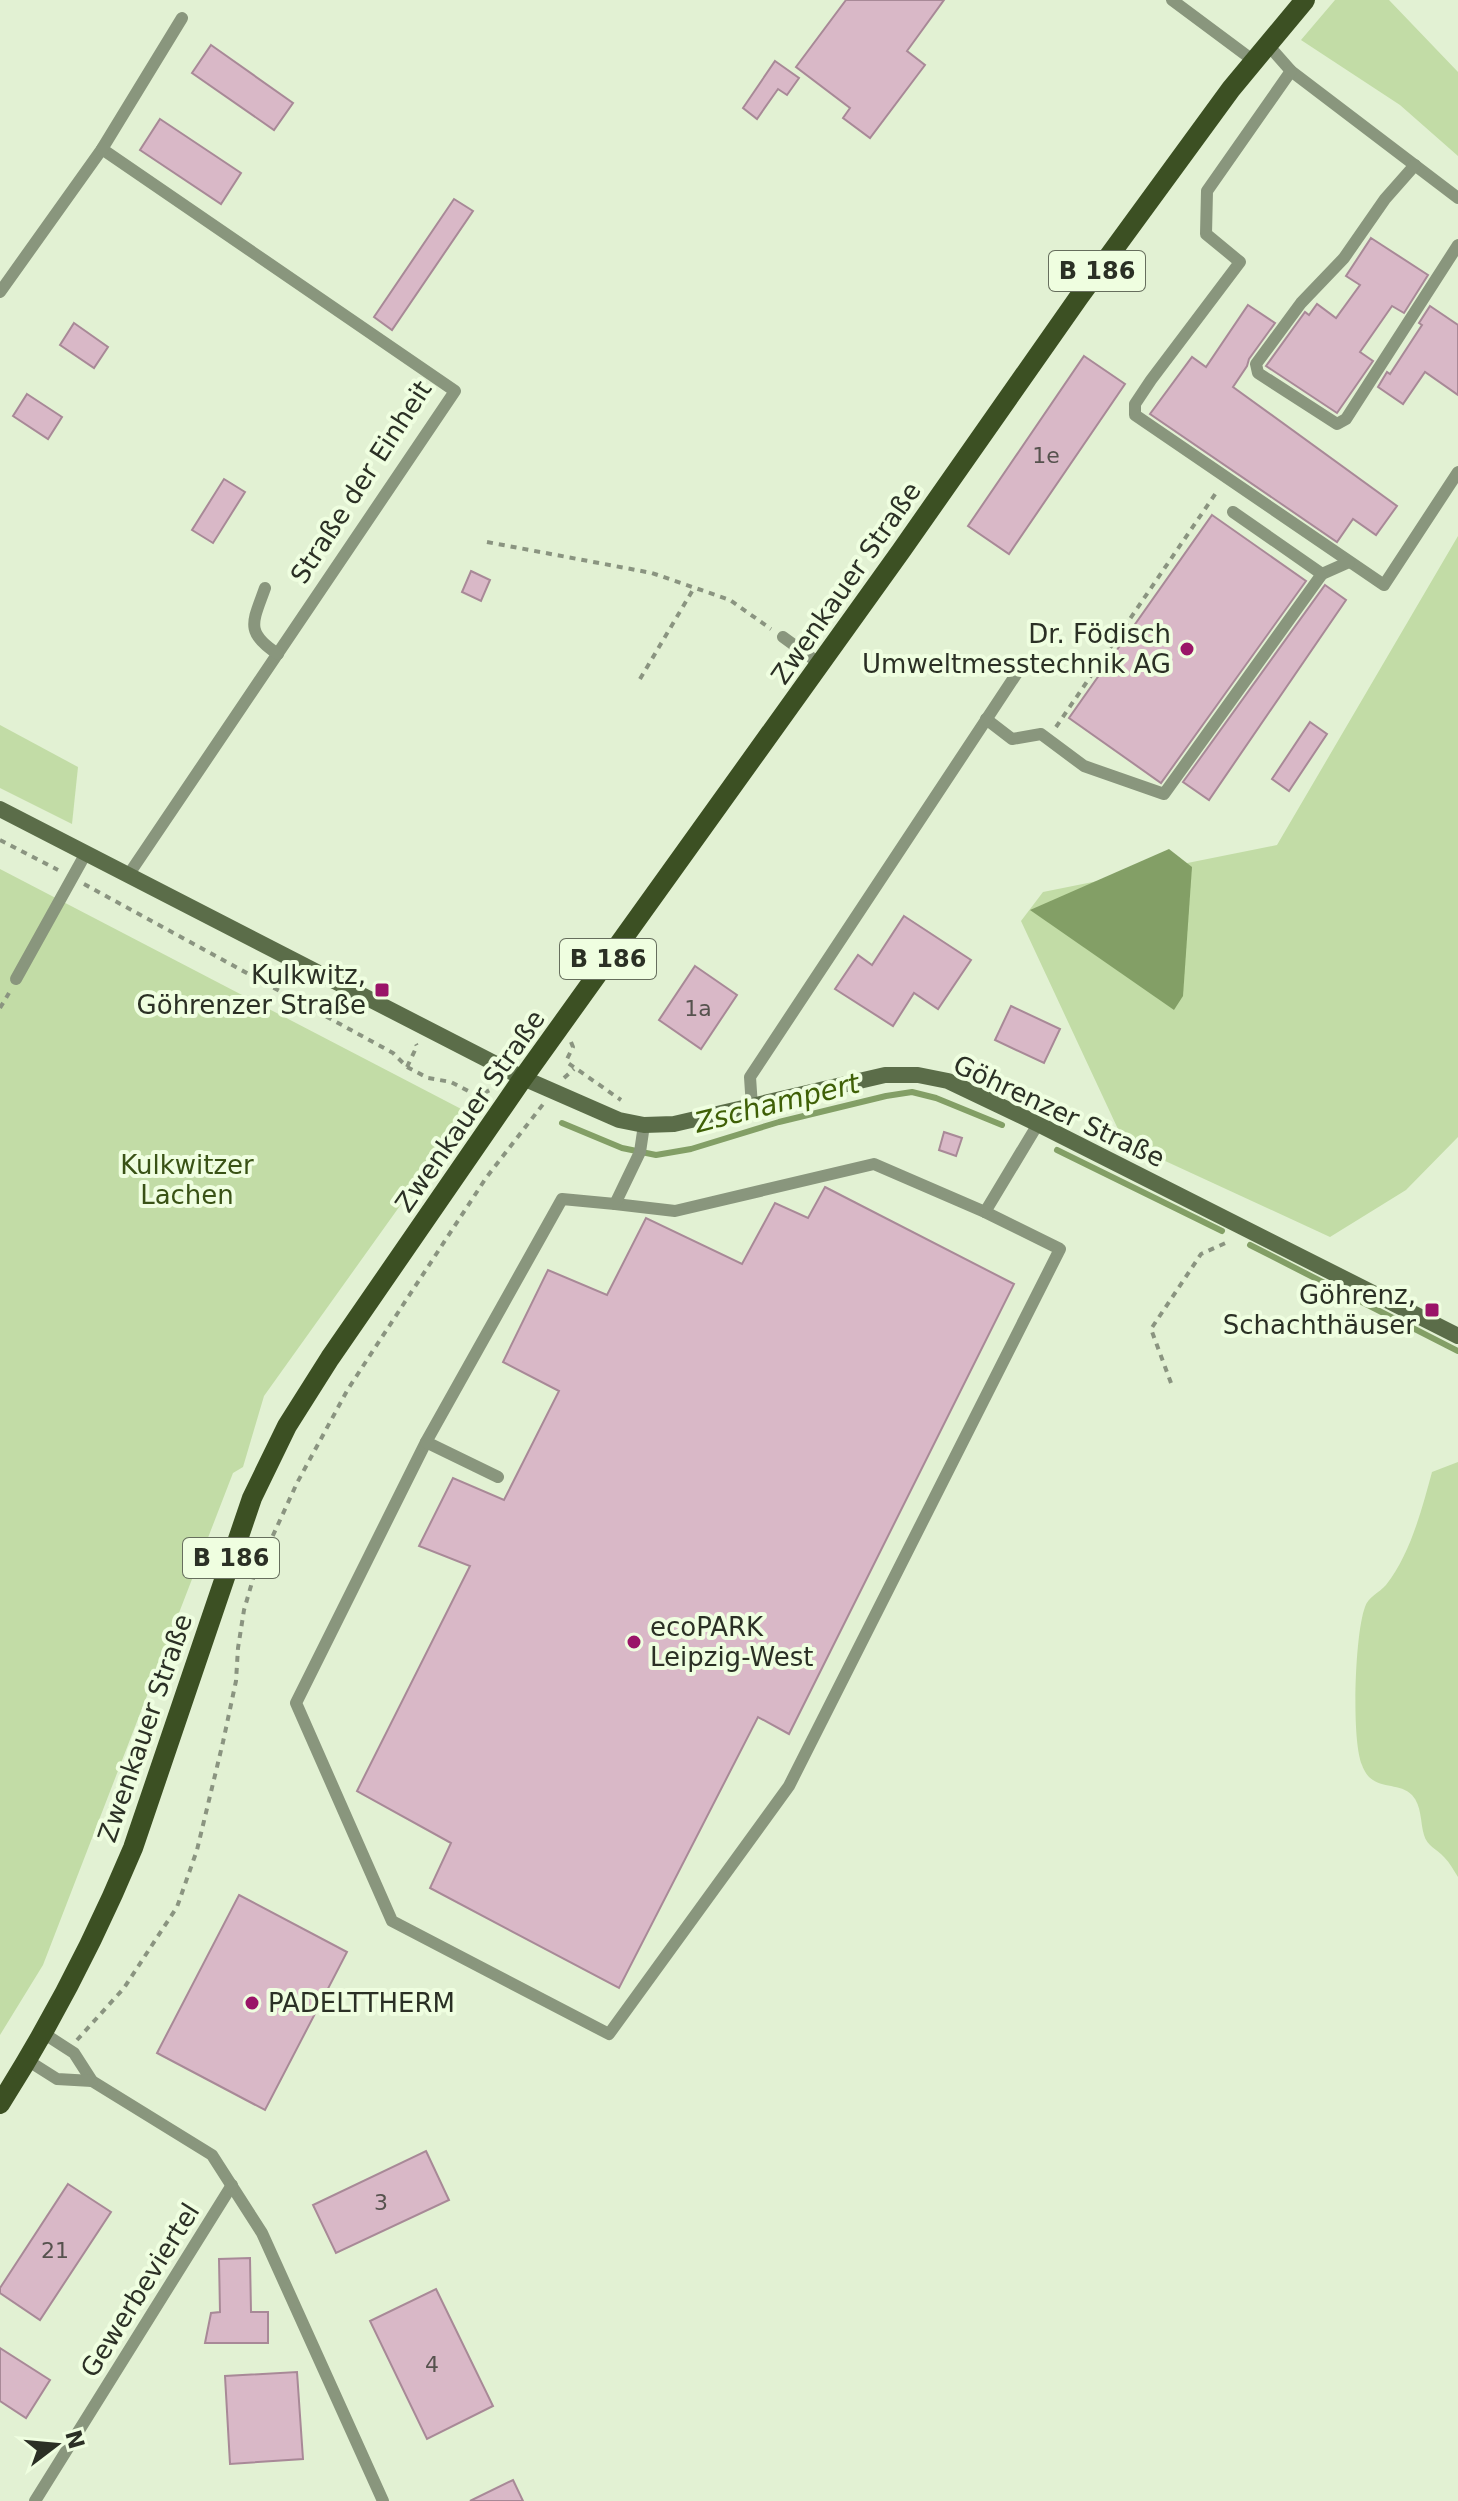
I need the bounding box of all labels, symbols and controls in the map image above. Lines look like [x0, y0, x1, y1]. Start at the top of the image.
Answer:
road number: B 186 [1049, 251, 1145, 291]
street label: Straße der Einheit [284, 375, 438, 589]
house number: 1e [1032, 443, 1060, 468]
street label: Zwenkauer Straße [765, 476, 927, 690]
place label: Dr. Födisch Umweltmesstechnik AG [862, 619, 1171, 679]
marker: Dr. Födisch Umweltmesstechnik AG [1178, 640, 1196, 658]
road number: B 186 [560, 939, 656, 979]
place label: Kulkwitz, Göhrenzer Straße [137, 960, 366, 1020]
marker: Kulkwitz, Göhrenzer Straße [373, 981, 391, 999]
house number: 1a [684, 996, 712, 1021]
street label: Zwenkauer Straße [389, 1004, 551, 1218]
street label: Göhrenzer Straße [949, 1049, 1169, 1173]
water label: Zschampert [690, 1066, 864, 1140]
park label: Kulkwitzer Lachen [120, 1150, 254, 1210]
place label: Göhrenz, Schachthäuser [1223, 1280, 1416, 1340]
marker: Göhrenz, Schachthäuser [1423, 1301, 1441, 1319]
road number: B 186 [183, 1538, 279, 1578]
street label: Zwenkauer Straße [92, 1610, 198, 1846]
place label: ecoPARK Leipzig-West [650, 1612, 813, 1672]
marker: ecoPARK Leipzig-West [625, 1633, 643, 1651]
place label: PADELTTHERM [268, 1988, 455, 2018]
marker: PADELTTHERM [243, 1994, 261, 2012]
house number: 3 [374, 2190, 388, 2215]
street label: Gewerbeviertel [74, 2198, 206, 2382]
house number: 21 [41, 2238, 69, 2263]
house number: 4 [425, 2352, 439, 2377]
north arrow [16, 2405, 96, 2485]
text: N [60, 2427, 89, 2452]

